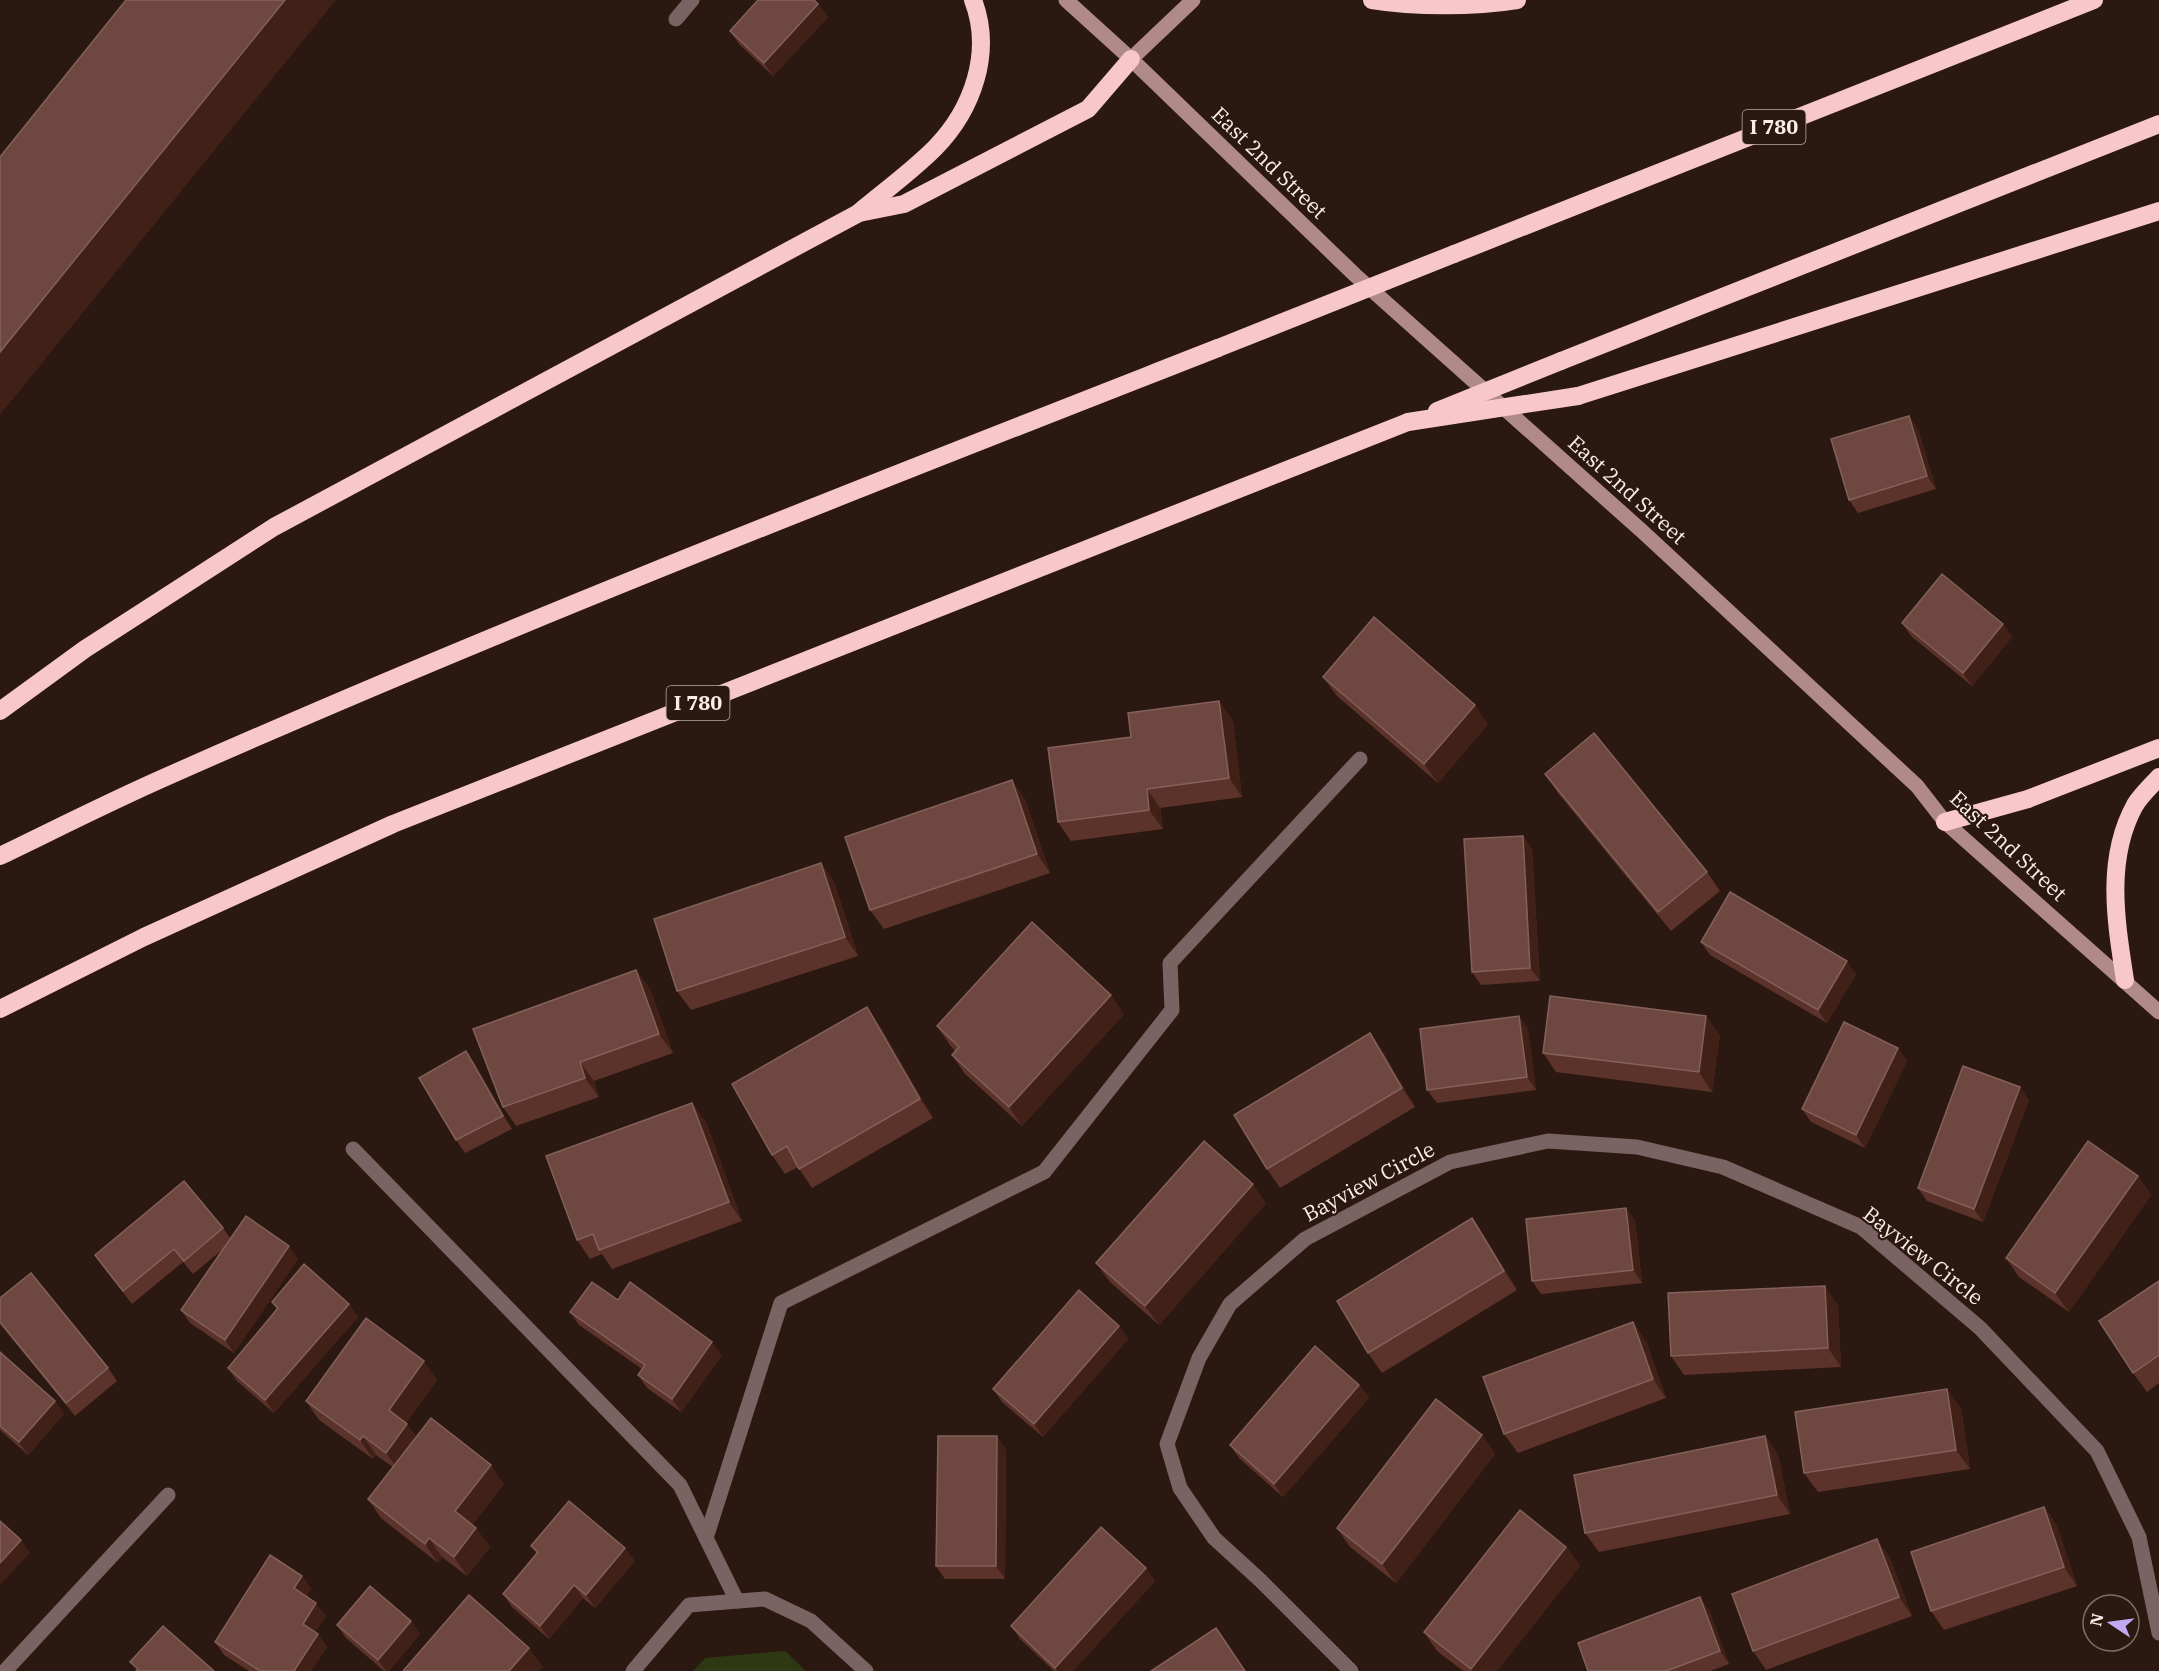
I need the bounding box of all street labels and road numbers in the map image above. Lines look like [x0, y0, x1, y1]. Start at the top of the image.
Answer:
street label: East 2nd Street [1206, 100, 1333, 224]
road number: I 780 [1742, 110, 1806, 144]
street label: East 2nd Street [1563, 429, 1693, 550]
road number: I 780 [666, 686, 730, 720]
street label: East 2nd Street [1944, 784, 2073, 907]
street label: Bayview Circle [1298, 1135, 1439, 1228]
street label: Bayview Circle [1858, 1199, 1989, 1311]

